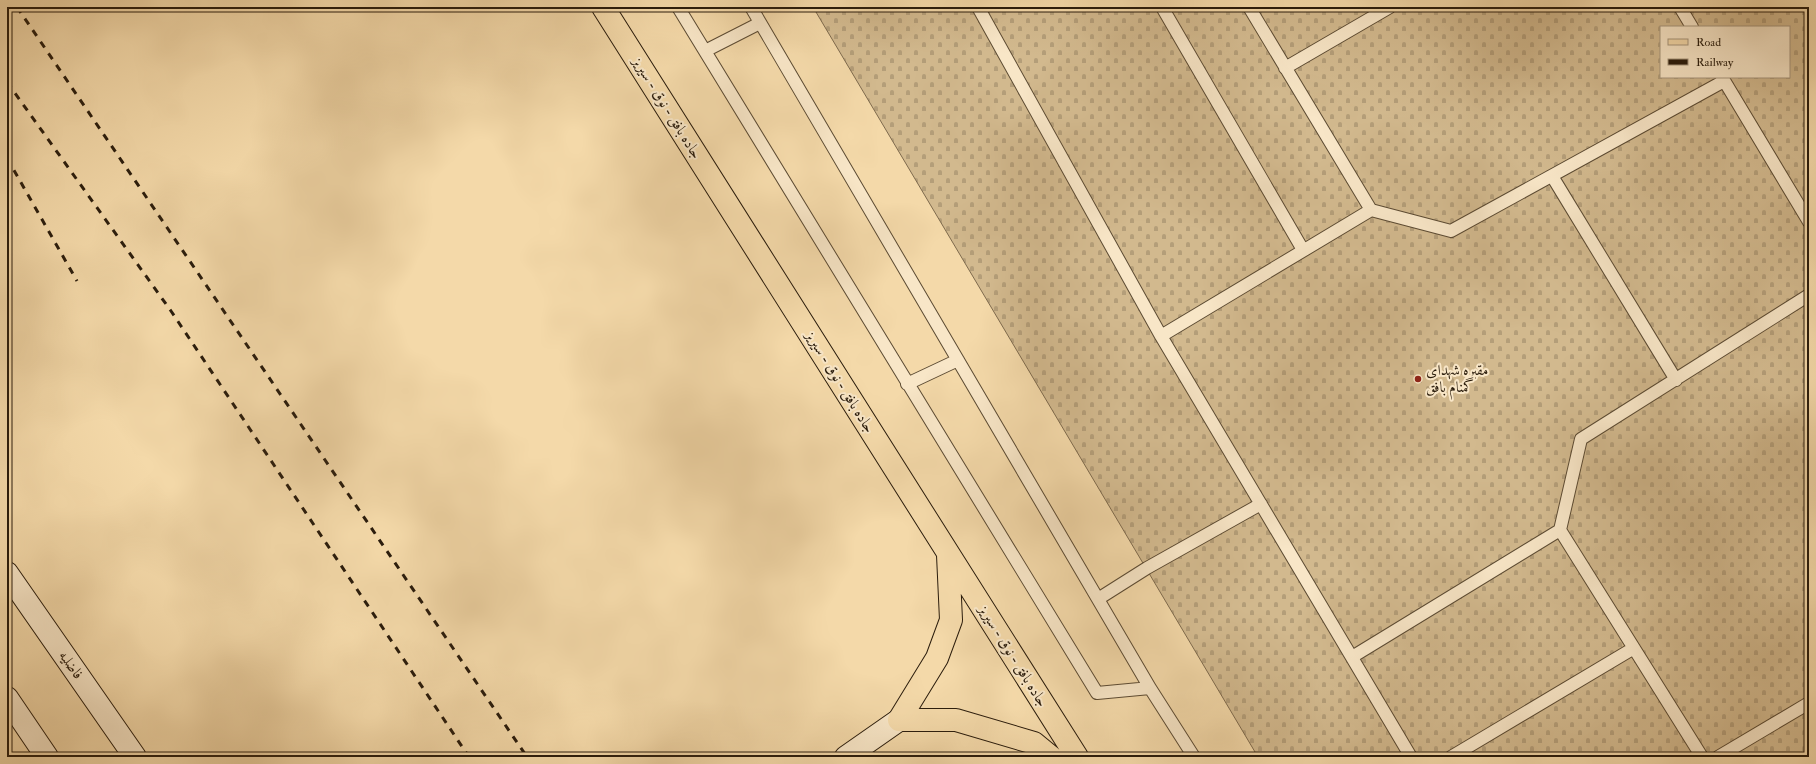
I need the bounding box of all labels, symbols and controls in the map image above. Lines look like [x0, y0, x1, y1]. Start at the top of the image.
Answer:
legend [1660, 26, 1790, 78]
text: Road [1696, 35, 1721, 50]
street label: جاده بافق - نوق - سیریز [627, 52, 706, 162]
text: Railway [1696, 55, 1734, 70]
street label: جاده بافق - نوق - سیریز [800, 326, 879, 436]
place label: مقبره شهدای گمنام بافق [1426, 361, 1488, 400]
marker: مقبره شهدای گمنام بافق [1413, 374, 1423, 384]
street label: جاده بافق - نوق - سیریز [973, 600, 1052, 710]
street label: فاضلیه [54, 647, 88, 683]

